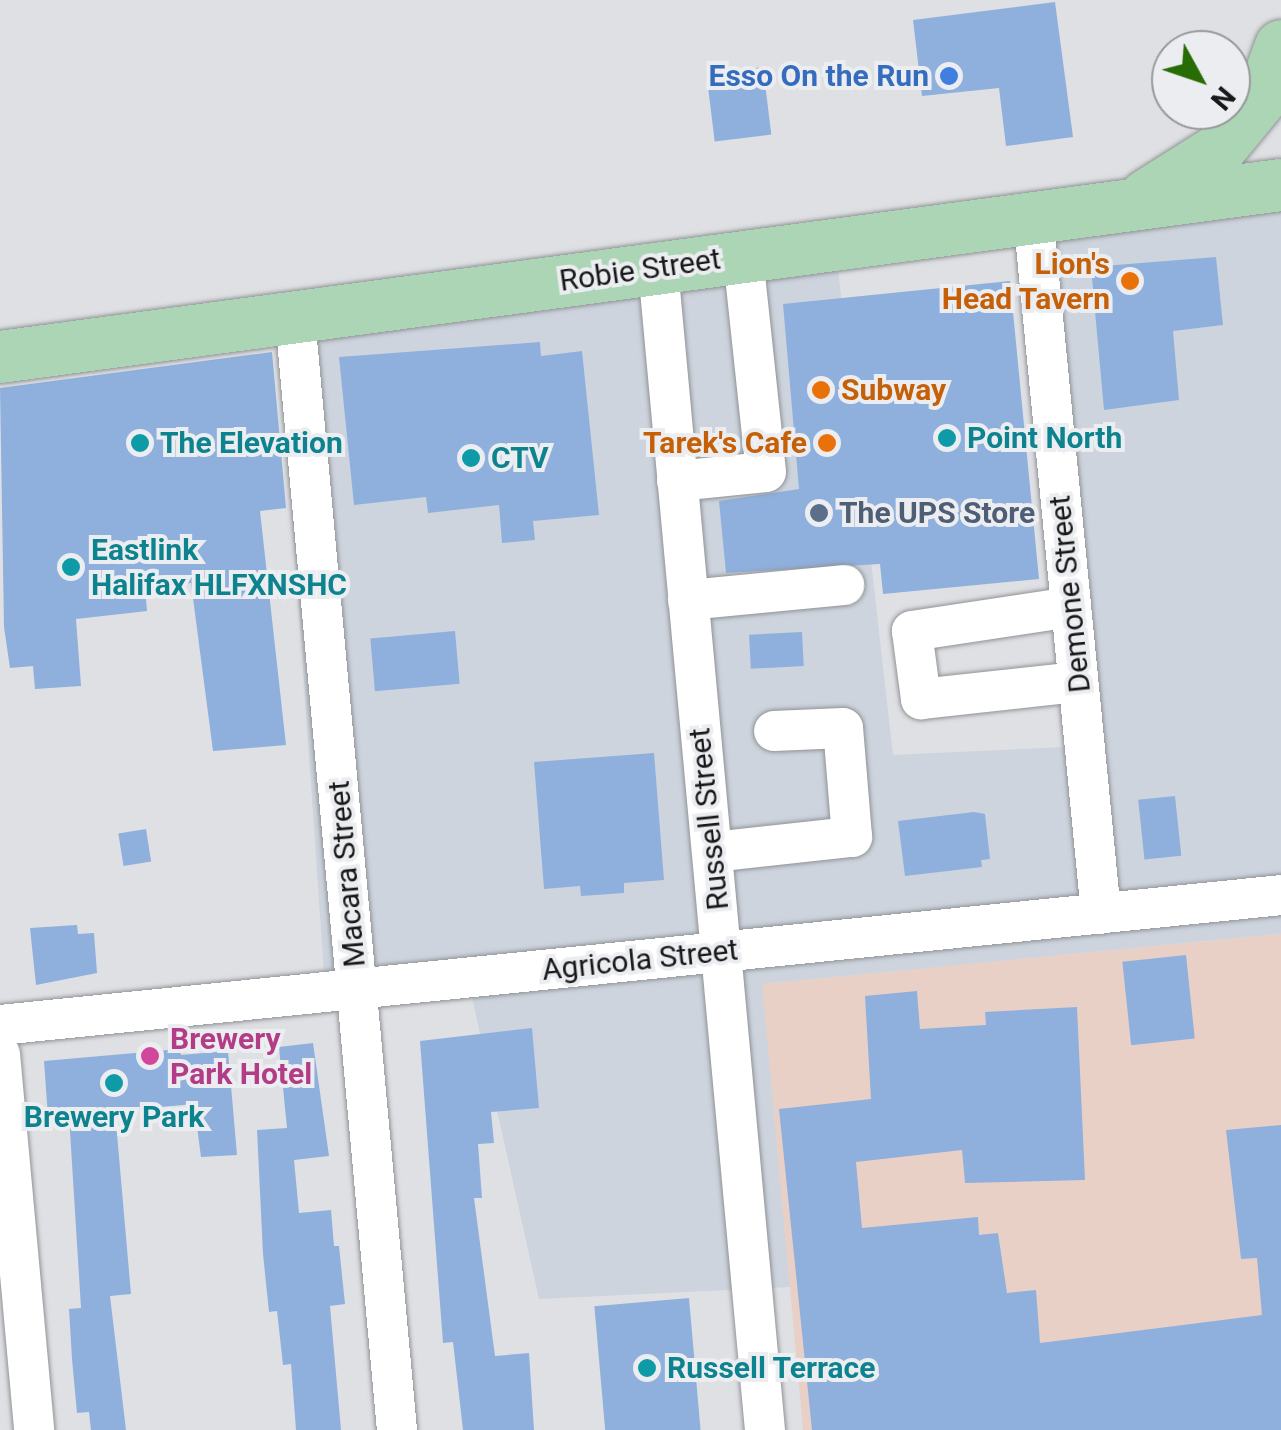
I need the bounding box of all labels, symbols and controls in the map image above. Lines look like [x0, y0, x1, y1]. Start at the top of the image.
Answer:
north arrow [1151, 30, 1251, 130]
place label: Esso On the Run [709, 58, 929, 94]
marker: Esso On the Run [938, 65, 960, 87]
text: N [1204, 80, 1242, 116]
street label: Robie Street [557, 241, 723, 299]
place label: Lion's Head Tavern [941, 246, 1110, 316]
marker: Lion's Head Tavern [1119, 270, 1141, 292]
place label: Subway [841, 372, 946, 408]
marker: Subway [810, 379, 832, 401]
place label: Point North [967, 420, 1122, 456]
place label: The Elevation [160, 425, 343, 461]
place label: Tarek's Cafe [643, 425, 807, 461]
marker: Point North [936, 427, 958, 449]
marker: The Elevation [129, 432, 151, 454]
marker: Tarek's Cafe [816, 432, 838, 454]
place label: CTV [491, 440, 549, 476]
marker: CTV [460, 447, 482, 469]
street label: Demone Street [1042, 494, 1098, 694]
place label: The UPS Store [839, 495, 1035, 531]
marker: The UPS Store [808, 502, 830, 524]
place label: Eastlink Halifax HLFXNSHC [91, 532, 347, 602]
marker: Eastlink Halifax HLFXNSHC [60, 556, 82, 578]
street label: Russell Street [682, 726, 736, 912]
street label: Macara Street [321, 779, 373, 969]
street label: Agricola Street [540, 932, 740, 988]
place label: Brewery Park Hotel [170, 1021, 312, 1092]
marker: Brewery Park Hotel [139, 1045, 161, 1067]
marker: Brewery Park [103, 1072, 125, 1094]
place label: Brewery Park [24, 1099, 204, 1135]
place label: Russell Terrace [667, 1350, 876, 1386]
marker: Russell Terrace [636, 1357, 658, 1379]

